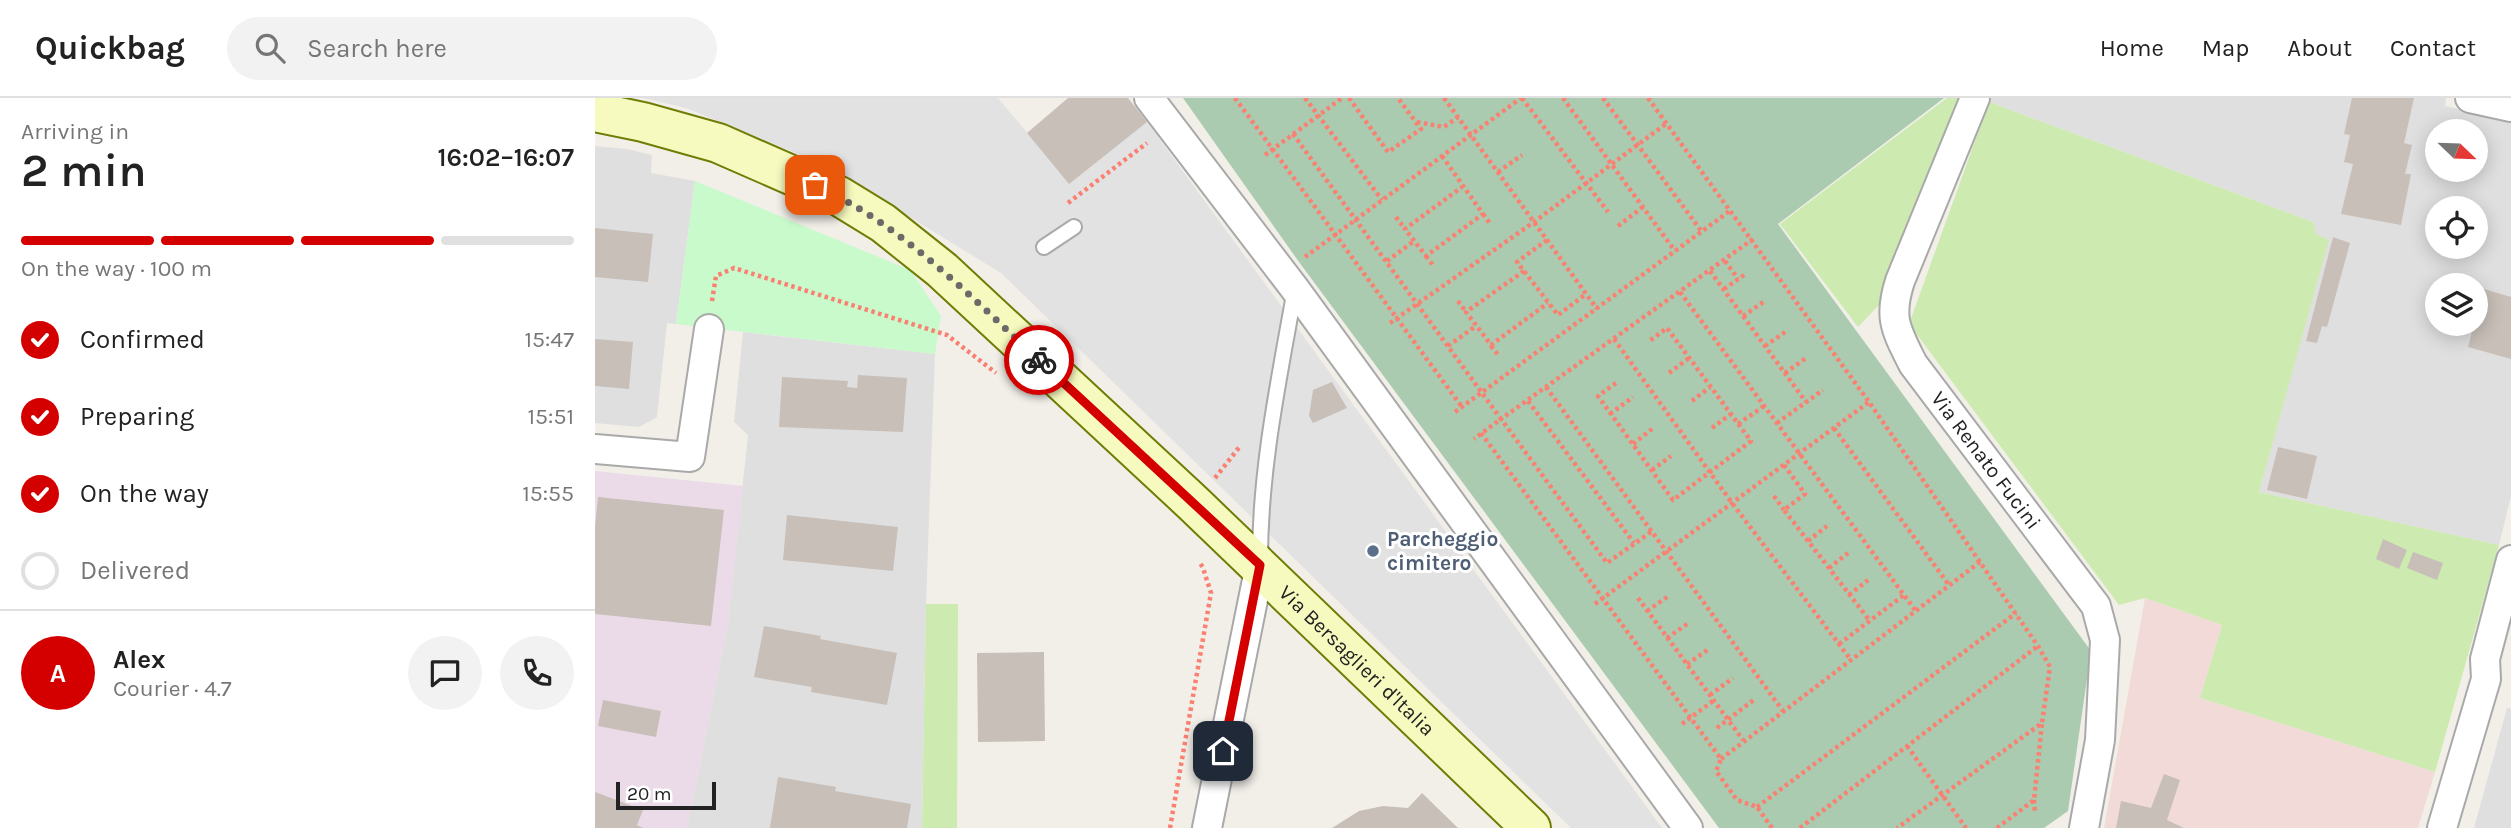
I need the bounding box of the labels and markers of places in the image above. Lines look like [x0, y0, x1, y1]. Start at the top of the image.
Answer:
pin [785, 155, 845, 215]
place label: Parcheggio cimitero [1387, 527, 1498, 575]
marker: Parcheggio cimitero [1365, 543, 1381, 559]
pin [1193, 721, 1253, 781]

